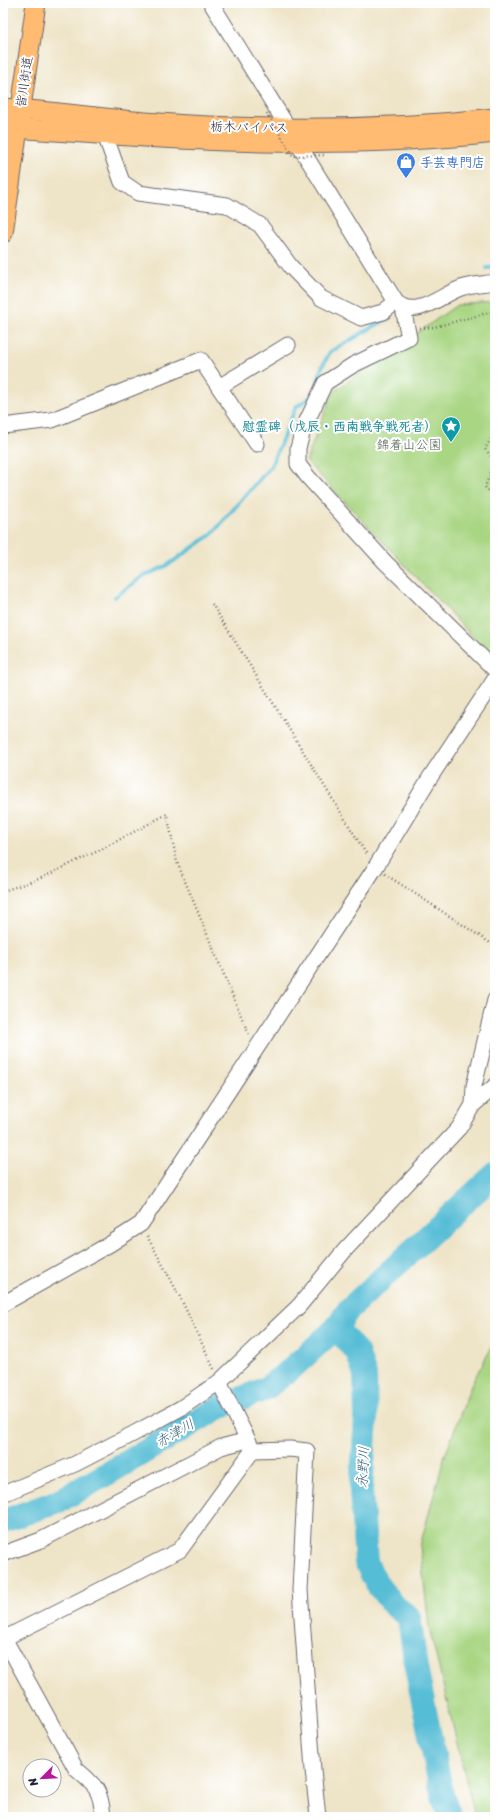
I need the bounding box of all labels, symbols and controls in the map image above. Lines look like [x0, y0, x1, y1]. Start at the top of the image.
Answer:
street label: 皆川街道 [9, 55, 39, 109]
street label: 栃木バイパス [210, 115, 288, 139]
shop icon: 手芸専門店 [395, 151, 417, 179]
place label: 手芸専門店 [420, 151, 485, 174]
place label: 慰霊碑（戊辰・西南戦争戦死者） [242, 415, 437, 438]
place icon: 慰霊碑（戊辰・西南戦争戦死者） [440, 415, 462, 443]
park label: 錦着山公園 [376, 433, 442, 456]
water label: 赤津川 [151, 1412, 199, 1454]
water label: 永野川 [349, 1445, 377, 1489]
north arrow [22, 1758, 62, 1798]
text: N [23, 1774, 44, 1790]

